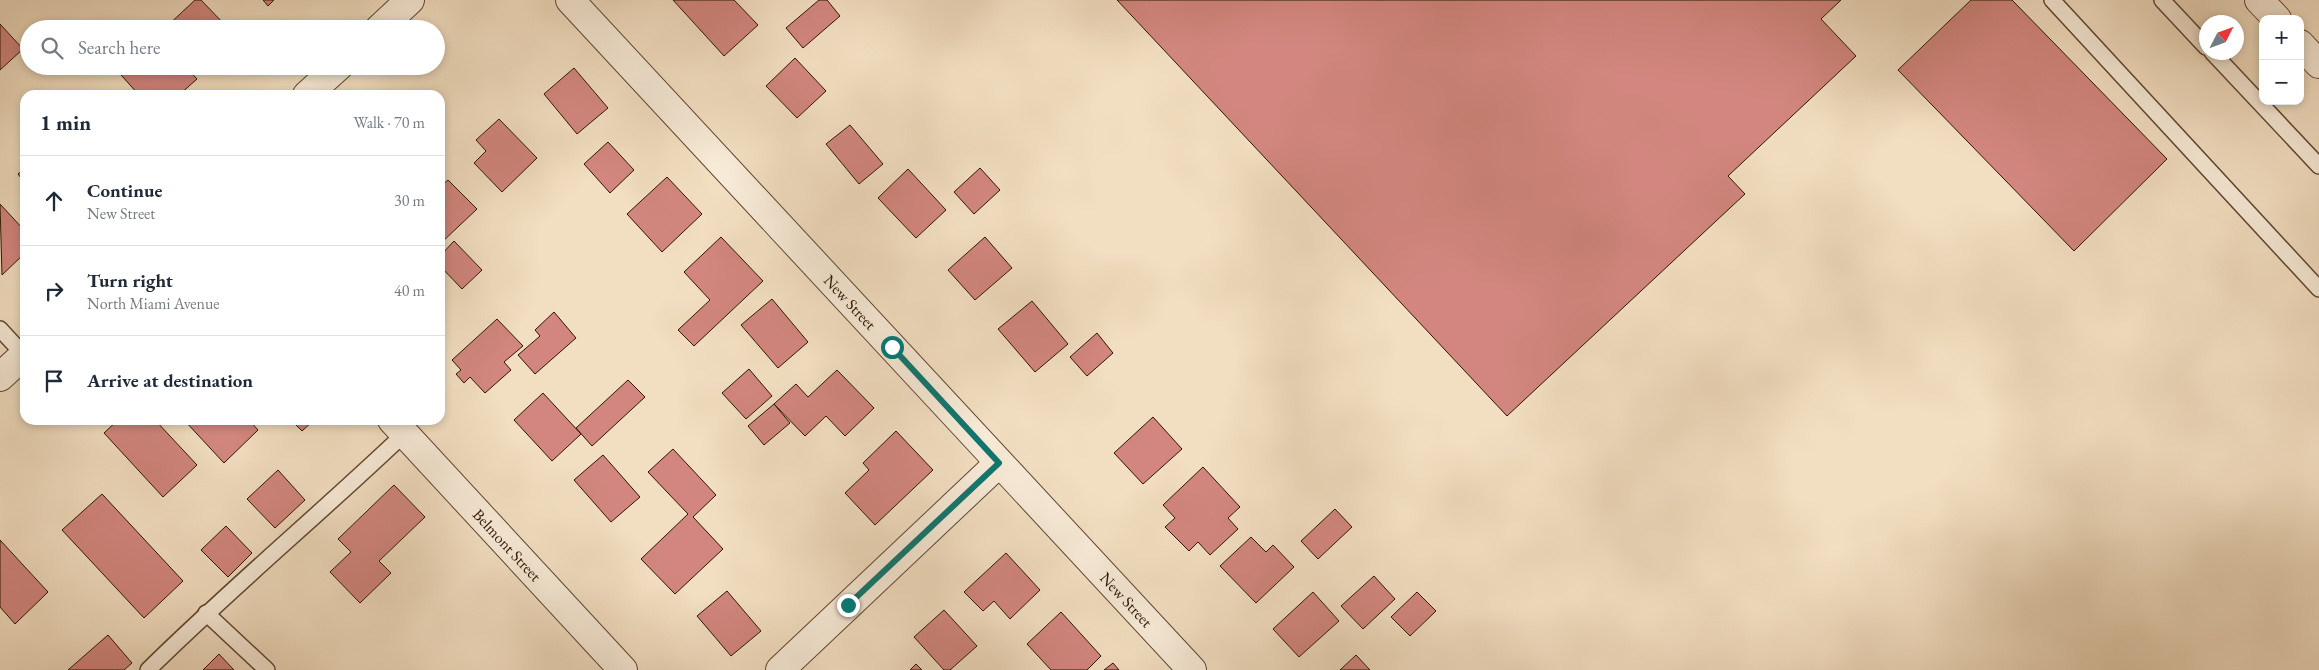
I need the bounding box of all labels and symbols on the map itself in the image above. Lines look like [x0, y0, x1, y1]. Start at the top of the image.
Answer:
north arrow [2199, 15, 2244, 60]
street label: New Street [819, 270, 881, 334]
route start [881, 336, 904, 359]
street label: Belmont Street [468, 504, 546, 586]
street label: New Street [1095, 568, 1157, 632]
route end [837, 594, 860, 617]

